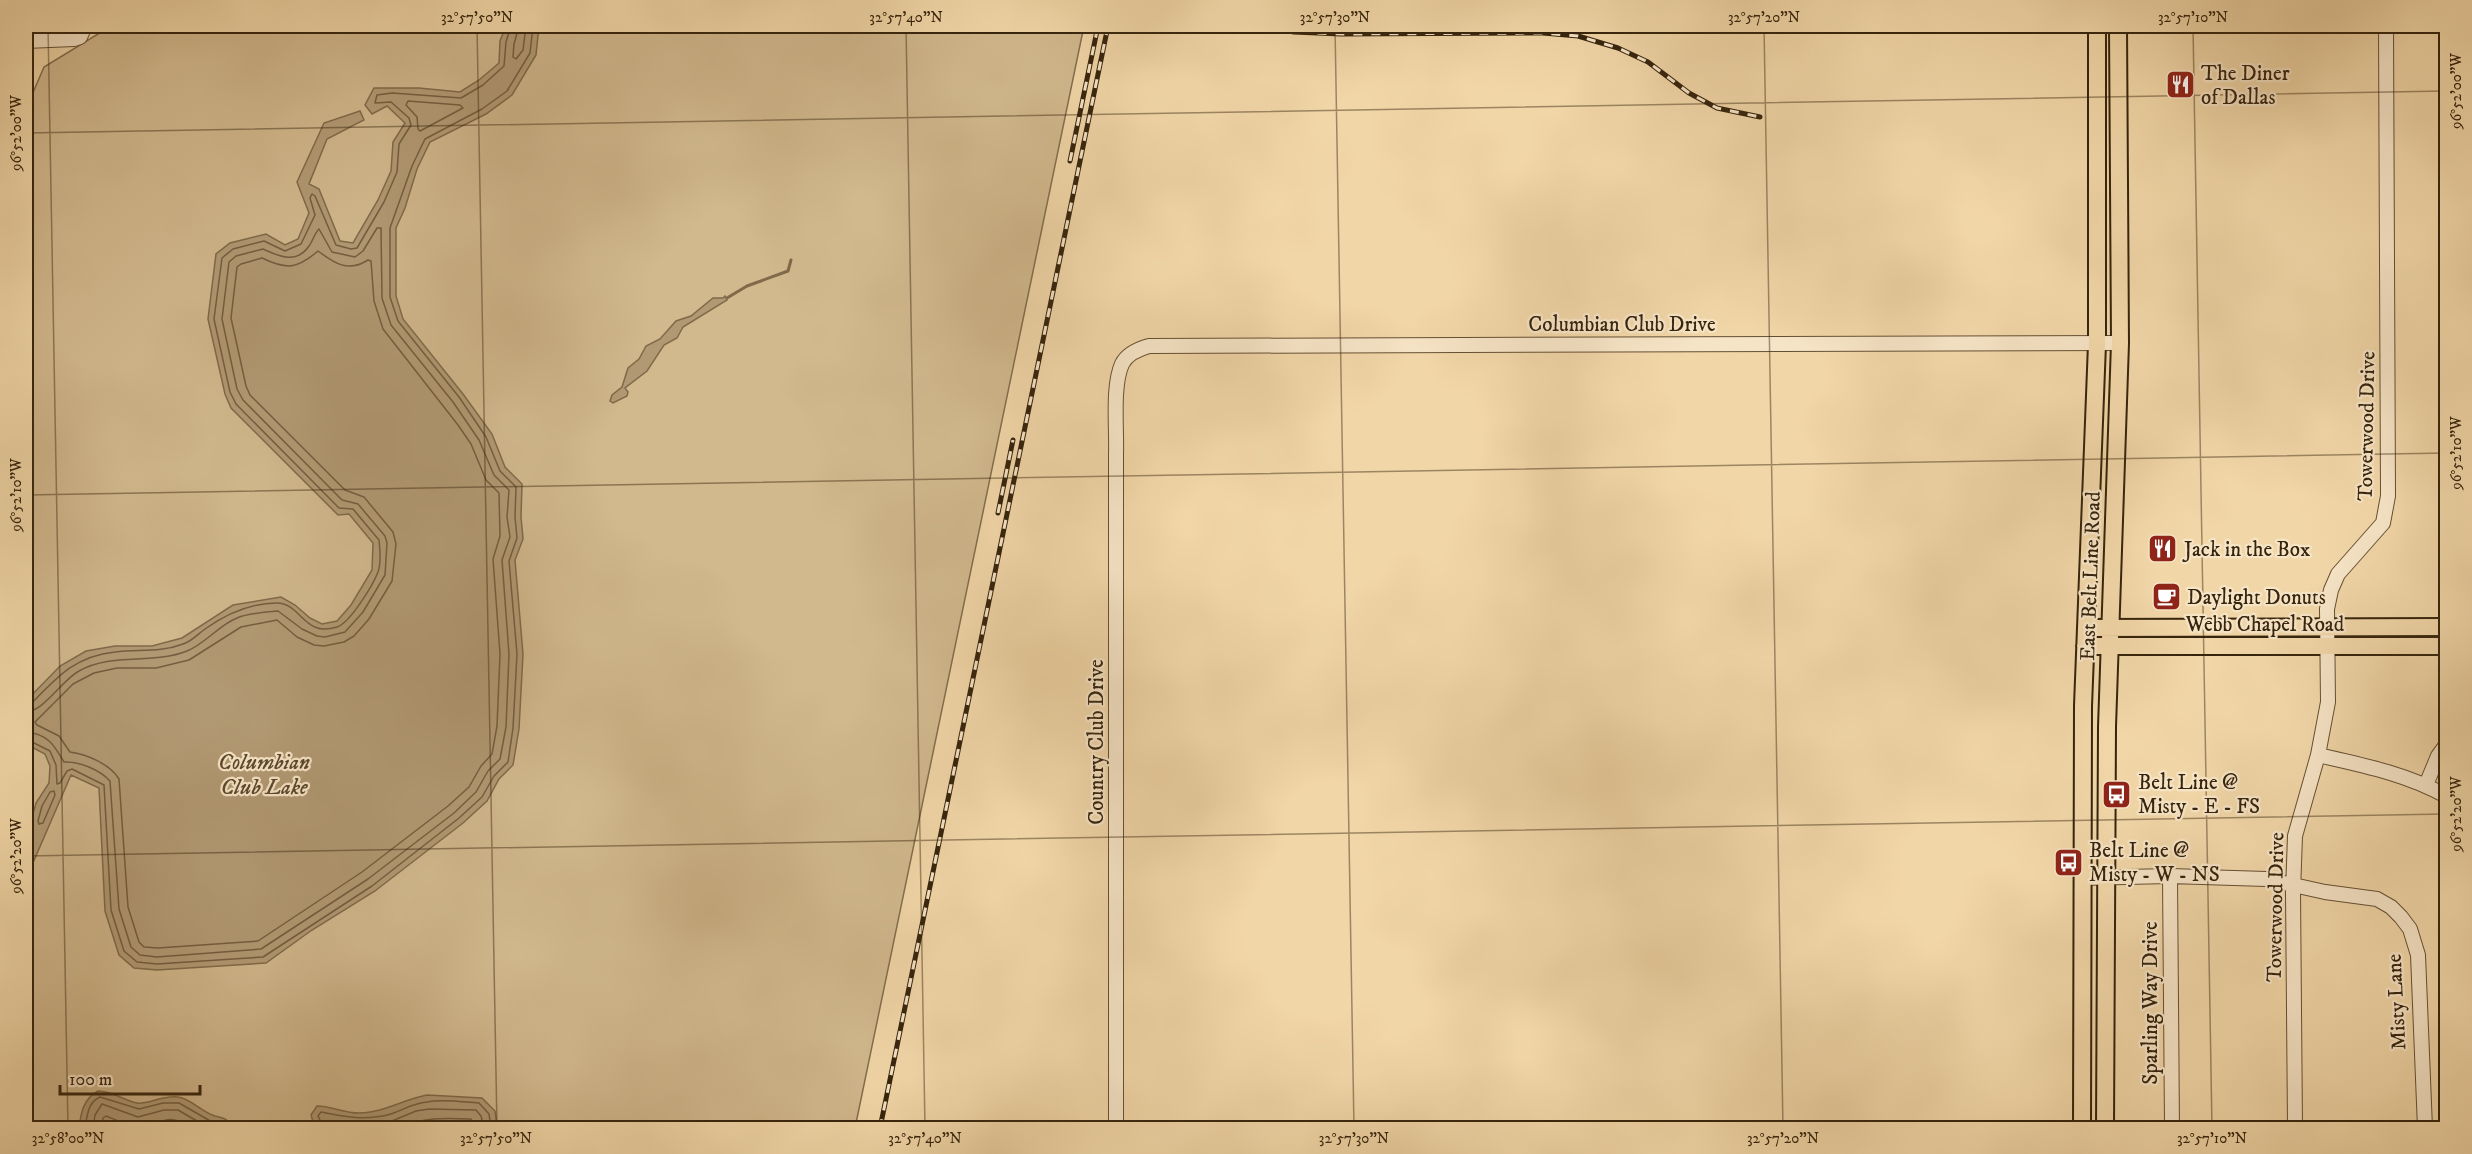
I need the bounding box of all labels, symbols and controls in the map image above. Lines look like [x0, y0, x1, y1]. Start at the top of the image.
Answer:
text: 32°57'50"N [441, 8, 513, 27]
text: 32°57'40"N [869, 8, 943, 27]
text: 32°57'30"N [1300, 8, 1370, 27]
text: 32°57'20"N [1728, 8, 1800, 27]
text: 32°57'10"N [2158, 8, 2228, 27]
text: 96°52'00"W [2447, 53, 2466, 130]
place label: The Diner of Dallas [2201, 61, 2290, 111]
restaurant icon: The Diner of Dallas [2164, 69, 2196, 101]
text: 96°52'00"W [7, 95, 26, 172]
street label: Columbian Club Drive [1528, 312, 1716, 338]
street label: Towerwood Drive [2353, 351, 2381, 501]
text: 96°52'10"W [2447, 416, 2466, 491]
text: 96°52'10"W [7, 458, 26, 533]
street label: East Belt Line Road [2075, 490, 2107, 661]
restaurant icon: Jack in the Box [2147, 533, 2179, 565]
place label: Jack in the Box [2182, 537, 2310, 563]
cafe icon: Daylight Donuts [2150, 581, 2182, 613]
place label: Daylight Donuts [2187, 585, 2326, 611]
street label: Webb Chapel Road [2185, 612, 2345, 638]
street label: Country Club Drive [1084, 659, 1110, 825]
water label: Columbian Club Lake [218, 749, 310, 801]
place label: Belt Line @ Misty - E - FS [2138, 770, 2260, 820]
text: 96°52'20"W [2447, 776, 2466, 853]
bus stop icon: Belt Line @ Misty - E - FS [2101, 778, 2133, 810]
text: 96°52'20"W [7, 818, 26, 895]
street label: Towerwood Drive [2262, 832, 2290, 982]
place label: Belt Line @ Misty - W - NS [2089, 838, 2220, 888]
bus stop icon: Belt Line @ Misty - W - NS [2052, 846, 2084, 878]
street label: Sparling Way Drive [2138, 921, 2164, 1085]
street label: Misty Lane [2381, 953, 2413, 1051]
scale bar [60, 1058, 200, 1096]
text: 100 m [69, 1069, 112, 1091]
text: 32°58'00"N [32, 1129, 104, 1148]
text: 32°57'50"N [460, 1129, 532, 1148]
text: 32°57'40"N [888, 1129, 962, 1148]
text: 32°57'30"N [1319, 1129, 1389, 1148]
text: 32°57'20"N [1747, 1129, 1819, 1148]
text: 32°57'10"N [2177, 1129, 2247, 1148]

